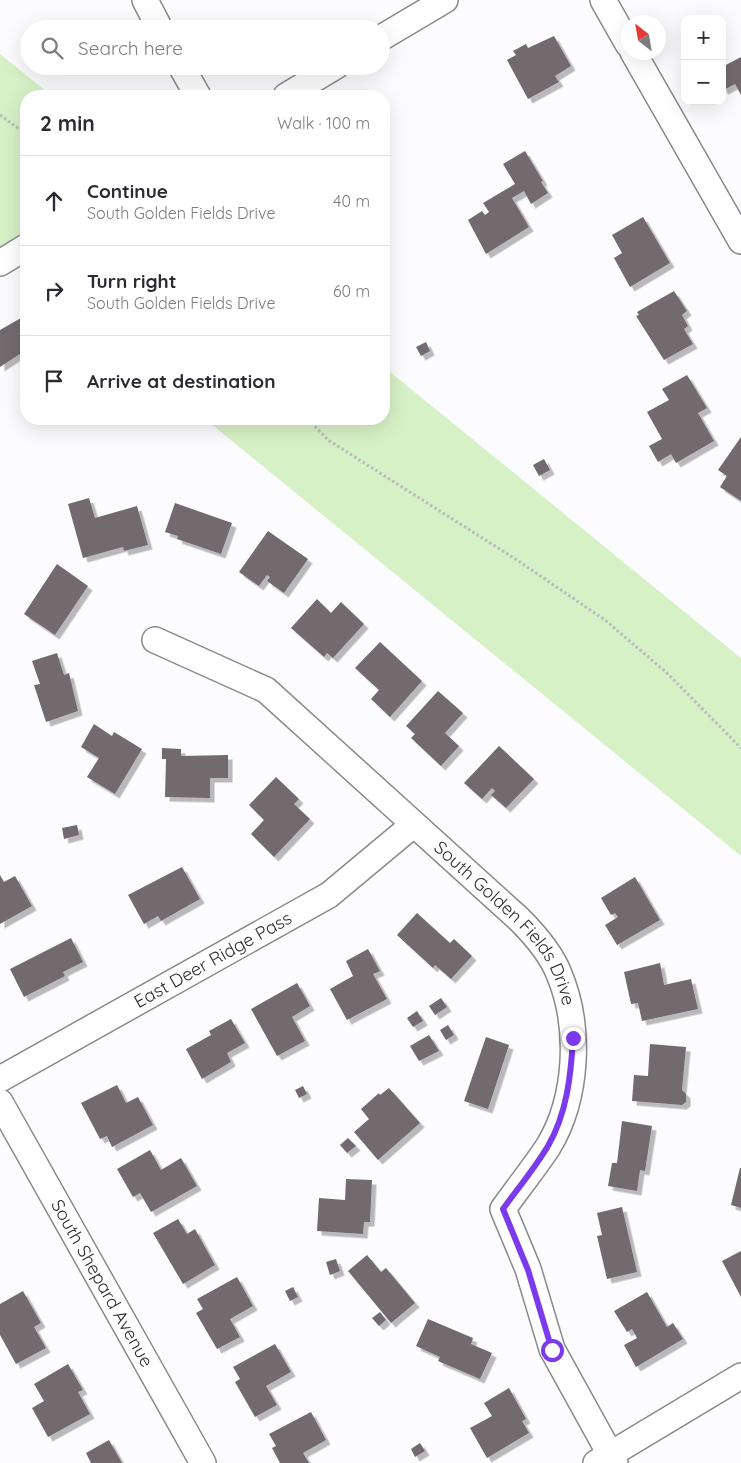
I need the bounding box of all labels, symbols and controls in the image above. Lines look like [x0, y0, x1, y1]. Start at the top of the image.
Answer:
north arrow [621, 15, 666, 60]
map controls [681, 15, 726, 105]
button: + [681, 15, 726, 60]
search box [20, 20, 390, 75]
icon: search [38, 34, 66, 62]
text: Search here [78, 36, 183, 60]
button: − [681, 60, 726, 105]
text: 2 min [40, 110, 95, 136]
text: Walk · 100 m [277, 113, 370, 133]
text: Continue [87, 179, 168, 203]
icon: ahead [40, 187, 68, 215]
text: 40 m [333, 191, 370, 211]
text: South Golden Fields Drive [87, 203, 275, 223]
text: Turn right [87, 269, 176, 293]
icon: right [40, 277, 68, 305]
text: 60 m [333, 281, 370, 301]
text: South Golden Fields Drive [87, 293, 275, 313]
icon: arrive [40, 367, 68, 395]
text: Arrive at destination [87, 369, 276, 393]
street label: South Golden Fields Drive [429, 836, 580, 1008]
street label: East Deer Ridge Pass [130, 906, 296, 1013]
route end [562, 1027, 585, 1050]
street label: South Shepard Avenue [46, 1195, 159, 1371]
route start [541, 1339, 564, 1362]

